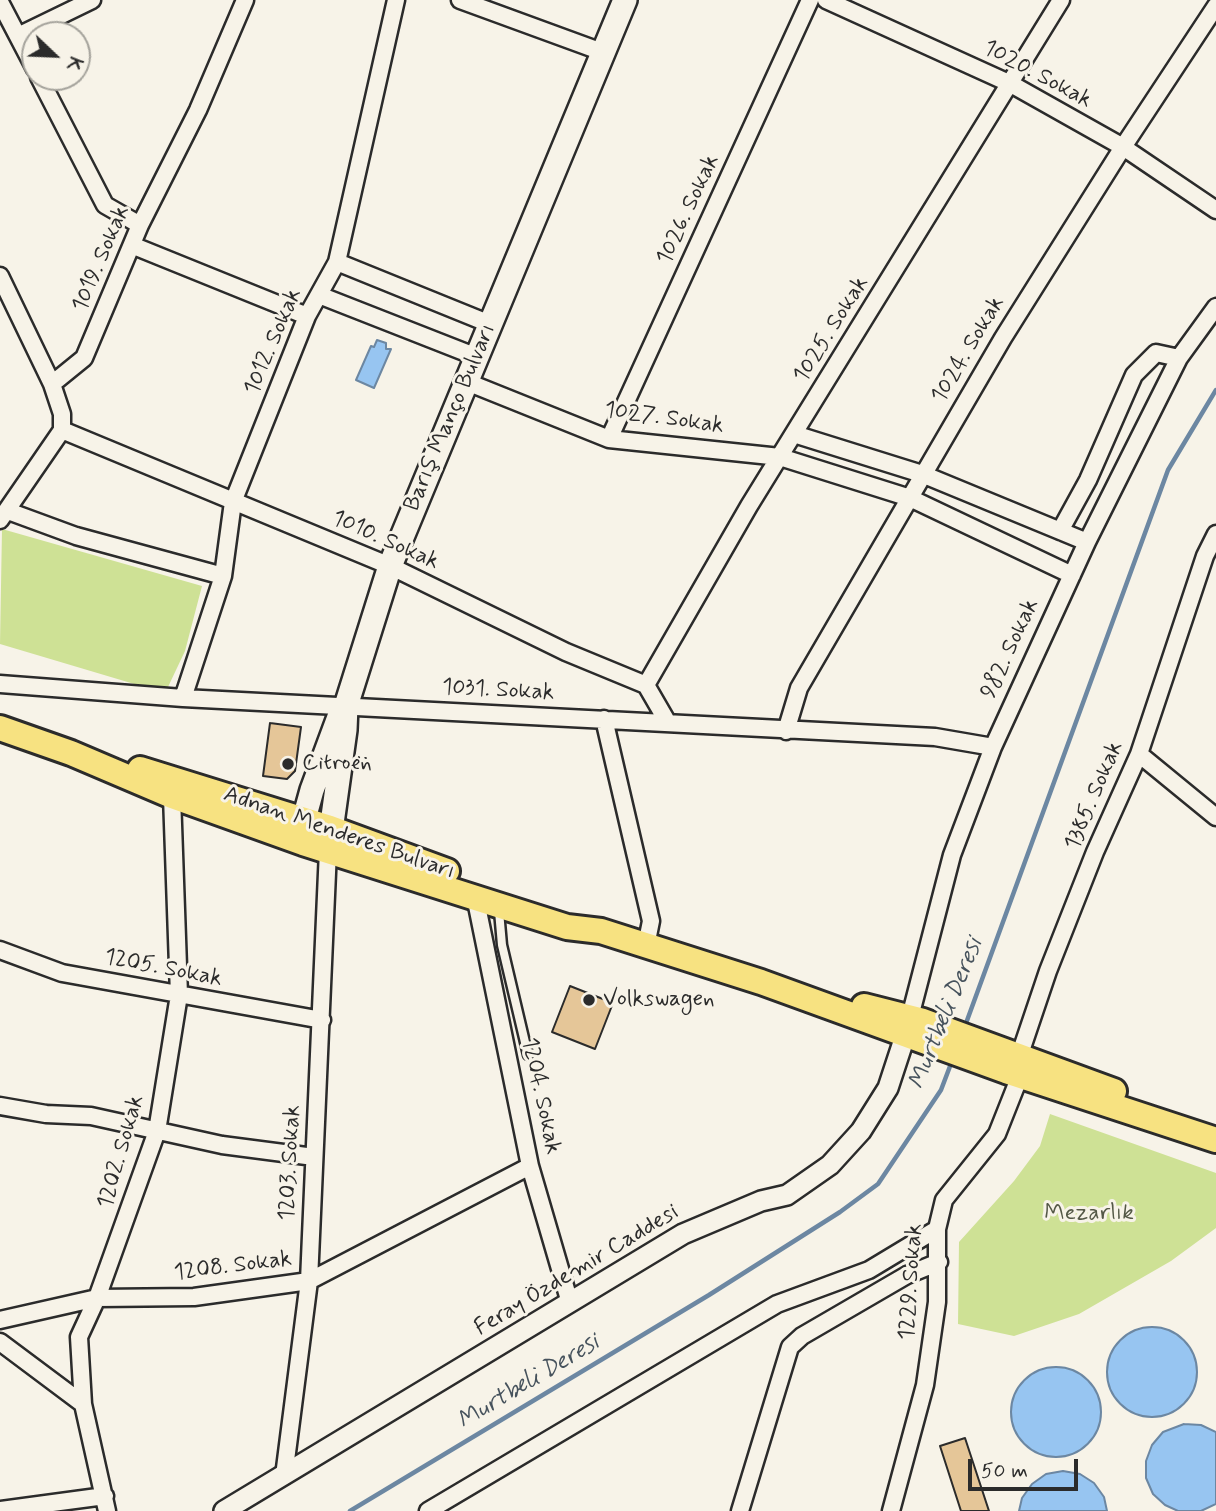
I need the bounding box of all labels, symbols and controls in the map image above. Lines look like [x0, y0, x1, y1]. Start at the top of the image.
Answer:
north arrow [21, 21, 91, 91]
street label: 1020. Sokak [978, 35, 1096, 115]
text: K [60, 53, 88, 75]
street label: 1026. Sokak [652, 151, 726, 269]
street label: 1019. Sokak [67, 202, 137, 316]
street label: 1025. Sokak [788, 272, 876, 388]
street label: 1012. Sokak [239, 285, 309, 399]
street label: 1024. Sokak [926, 292, 1012, 408]
street label: Barış Manço Bulvarı [399, 320, 503, 516]
street label: 1027. Sokak [603, 397, 725, 441]
street label: 1010. Sokak [327, 505, 443, 577]
street label: 982. Sokak [976, 595, 1046, 703]
street label: 1031. Sokak [441, 674, 555, 708]
street label: 1385. Sokak [1060, 737, 1130, 855]
place label: Citroën [302, 750, 372, 778]
marker: Citroën [280, 756, 296, 772]
street label: Adnan Menderes Bulvarı [220, 781, 458, 887]
water label: Murtbeli Deresi [904, 934, 990, 1094]
street label: 1205. Sokak [102, 944, 224, 994]
place label: Volkswagen [603, 986, 715, 1014]
marker: Volkswagen [581, 992, 597, 1008]
street label: 1204. Sokak [514, 1035, 566, 1157]
street label: 1202. Sokak [93, 1092, 151, 1212]
street label: 1203. Sokak [274, 1104, 308, 1222]
street label: Feray Özdemir Caddesi [470, 1199, 684, 1343]
park label: Mezarlık [1044, 1200, 1134, 1228]
street label: 1229. Sokak [894, 1223, 930, 1341]
street label: 1208. Sokak [173, 1246, 293, 1288]
water label: Murtbeli Deresi [453, 1329, 605, 1437]
scale bar [971, 1444, 1081, 1488]
text: 50 m [981, 1457, 1028, 1485]

